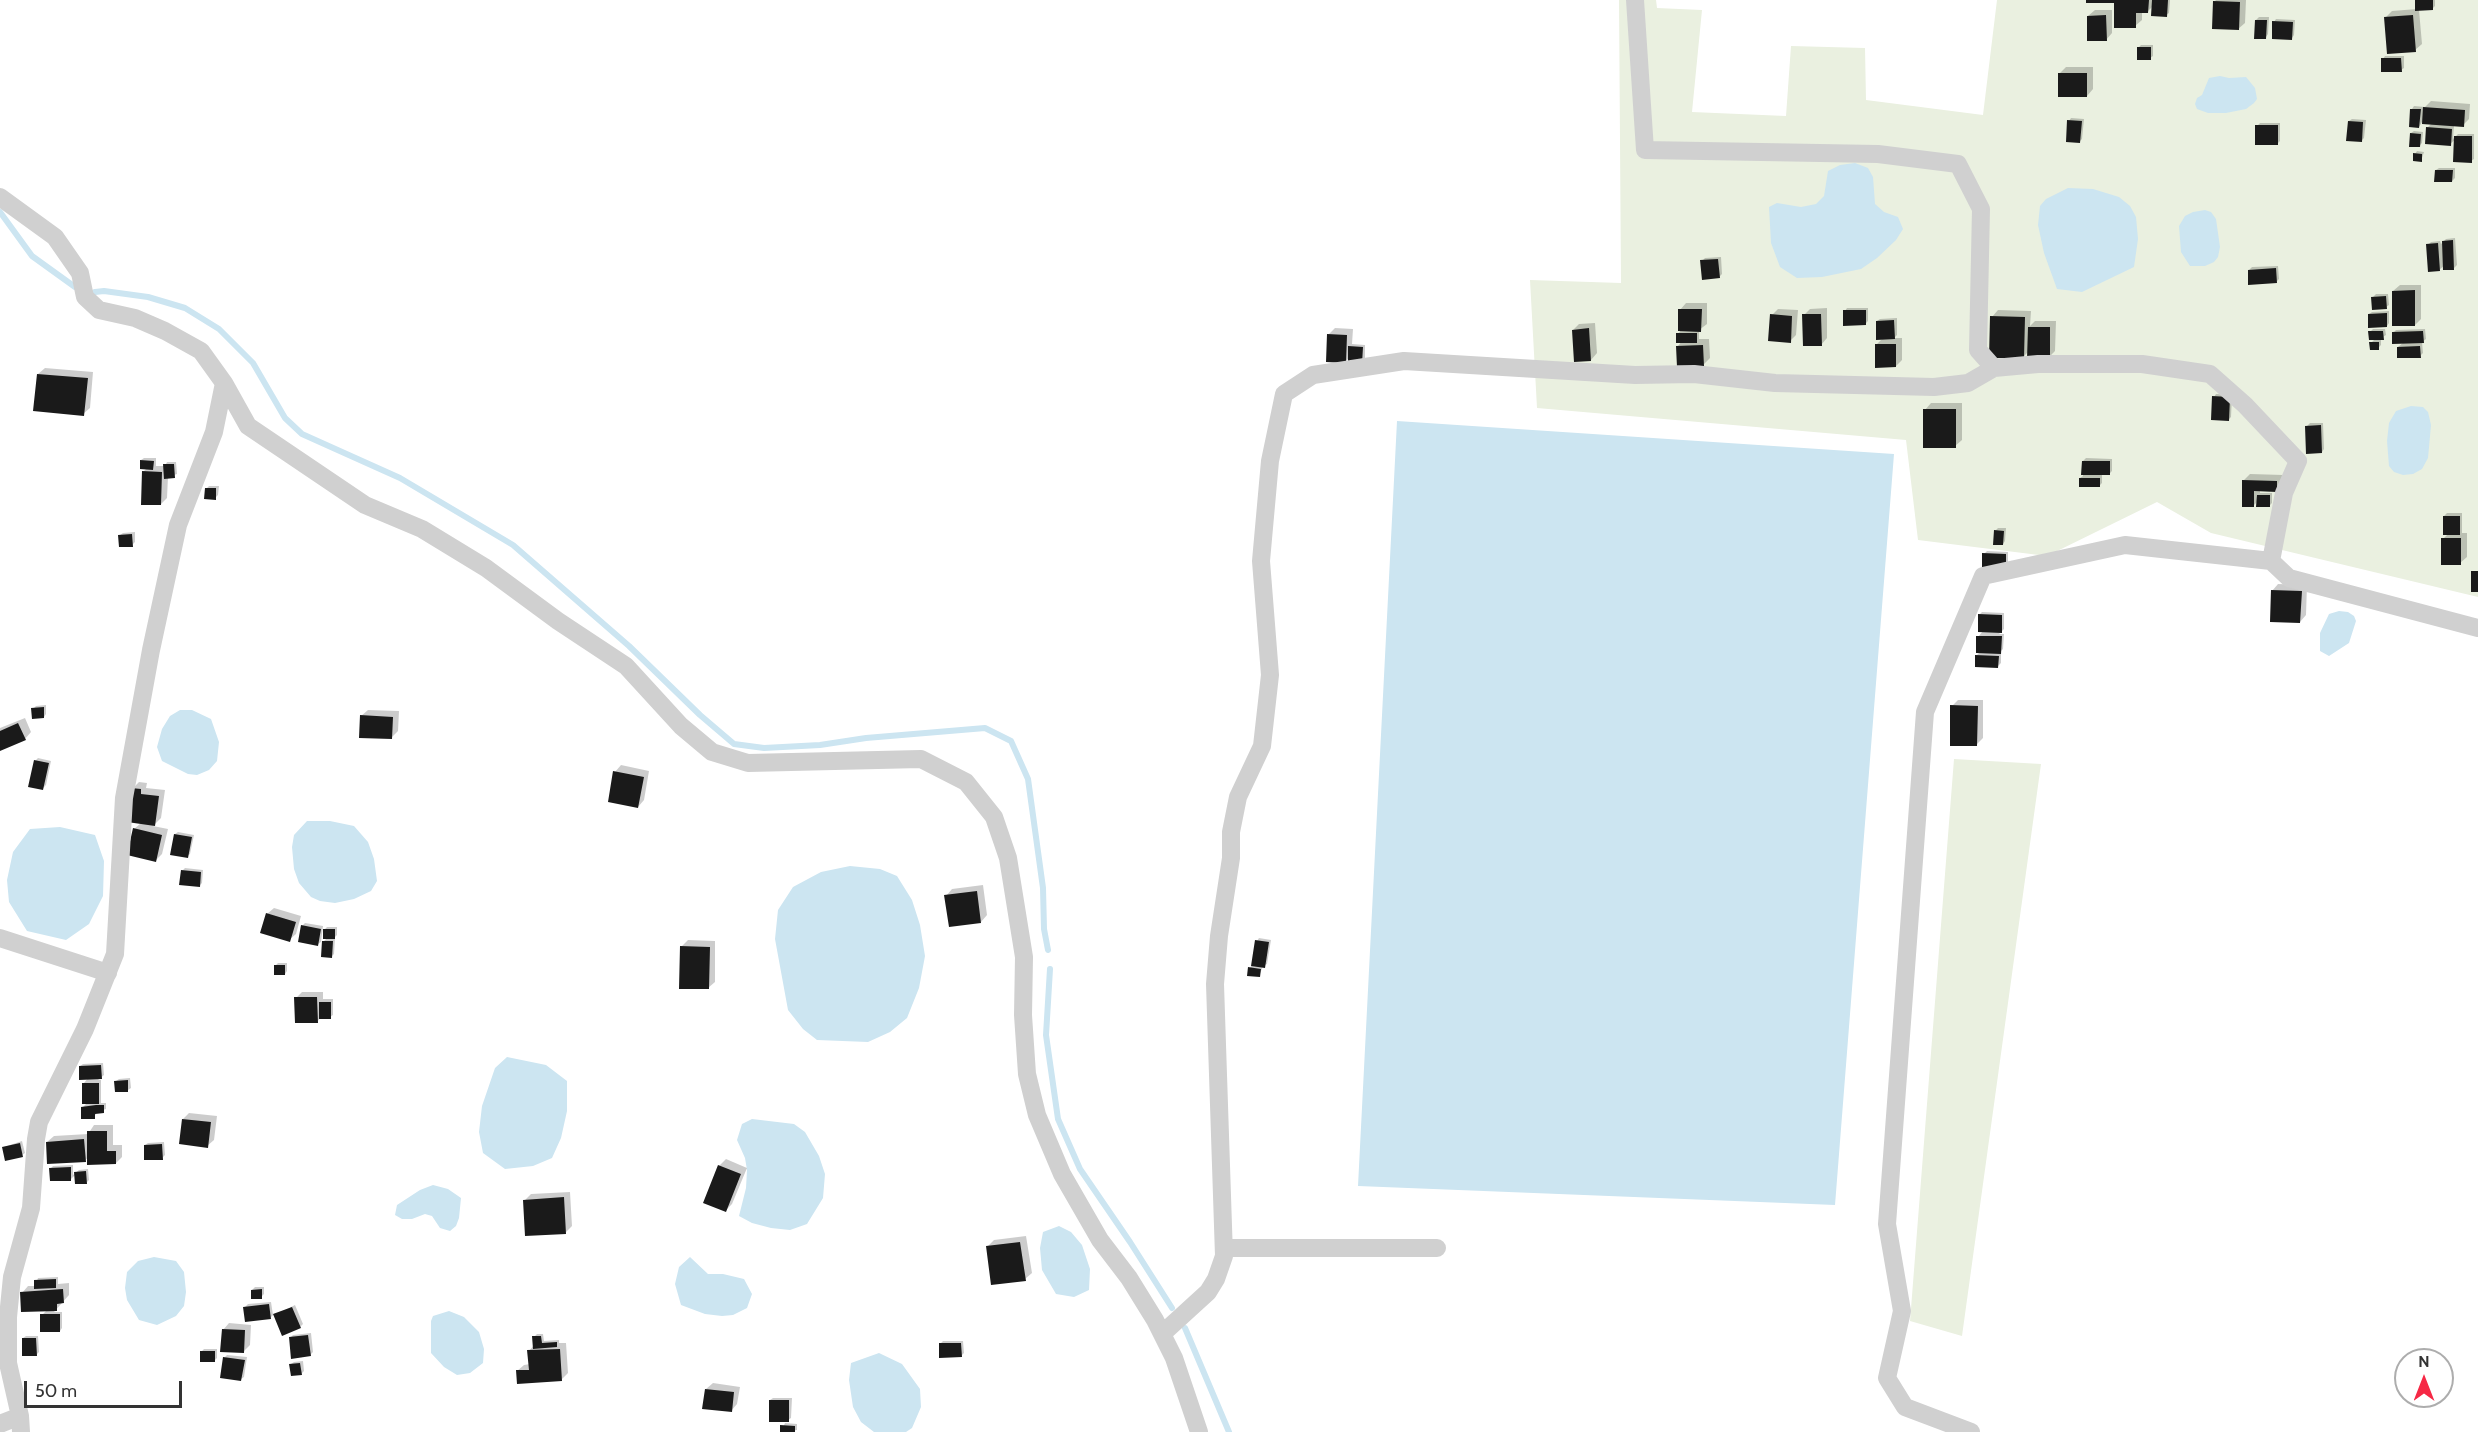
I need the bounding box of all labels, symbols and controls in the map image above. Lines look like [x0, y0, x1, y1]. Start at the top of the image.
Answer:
north arrow [2394, 1348, 2454, 1408]
text: N [2418, 1352, 2430, 1371]
scale bar [27, 1369, 184, 1407]
text: 50 m [35, 1380, 77, 1402]

